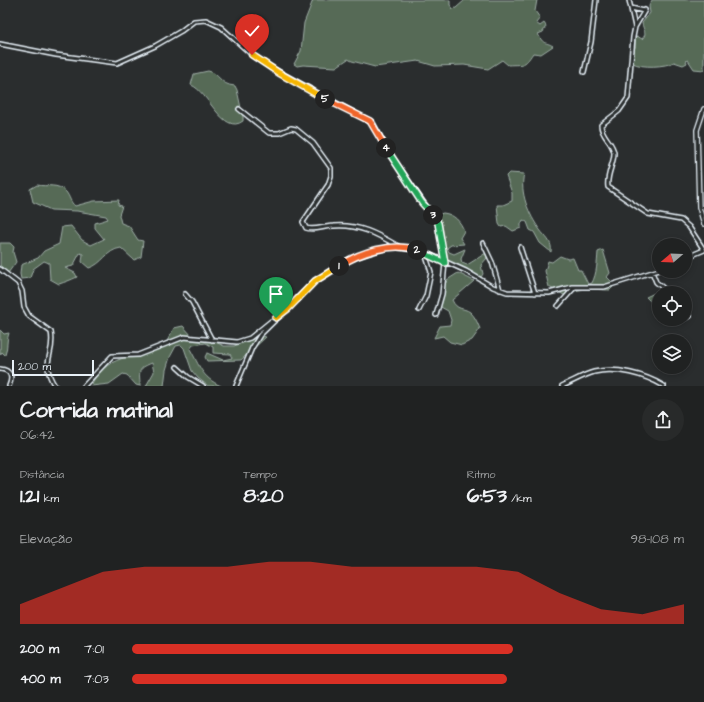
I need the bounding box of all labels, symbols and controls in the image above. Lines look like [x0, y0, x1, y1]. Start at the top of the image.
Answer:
pin [235, 14, 269, 55]
icon: check [241, 20, 263, 42]
pin: 5 [315, 89, 335, 109]
text: 5 [321, 91, 329, 106]
pin: 4 [376, 138, 396, 158]
text: 4 [382, 140, 390, 155]
pin: 3 [423, 205, 443, 225]
text: 3 [430, 207, 436, 222]
north arrow [652, 238, 692, 278]
map controls [652, 238, 692, 374]
pin: 2 [407, 240, 427, 260]
text: 2 [414, 242, 420, 257]
pin: 1 [329, 256, 349, 276]
text: 1 [338, 258, 340, 273]
pin [259, 277, 293, 318]
icon: arrive [265, 283, 287, 305]
button: locate [652, 286, 692, 326]
button: layers [652, 334, 692, 374]
scale bar [12, 358, 94, 377]
text: 200 m [18, 359, 51, 374]
text: Corrida matinal [20, 395, 173, 426]
button: share [642, 399, 684, 441]
text: 06:42 [20, 426, 55, 444]
text: Distância [20, 467, 64, 482]
text: Tempo [243, 467, 277, 482]
text: Ritmo [467, 467, 495, 482]
text: 1.21 [20, 482, 39, 510]
text: 8:20 [243, 482, 284, 510]
text: 6:53 [467, 482, 507, 510]
text: km [39, 491, 59, 506]
text: /km [507, 491, 532, 506]
text: Elevação [20, 530, 72, 548]
text: 98–108 m [631, 530, 684, 548]
text: 200 m [20, 640, 59, 658]
text: 7:01 [84, 640, 104, 658]
text: 400 m [20, 670, 61, 688]
text: 7:03 [84, 670, 109, 688]

